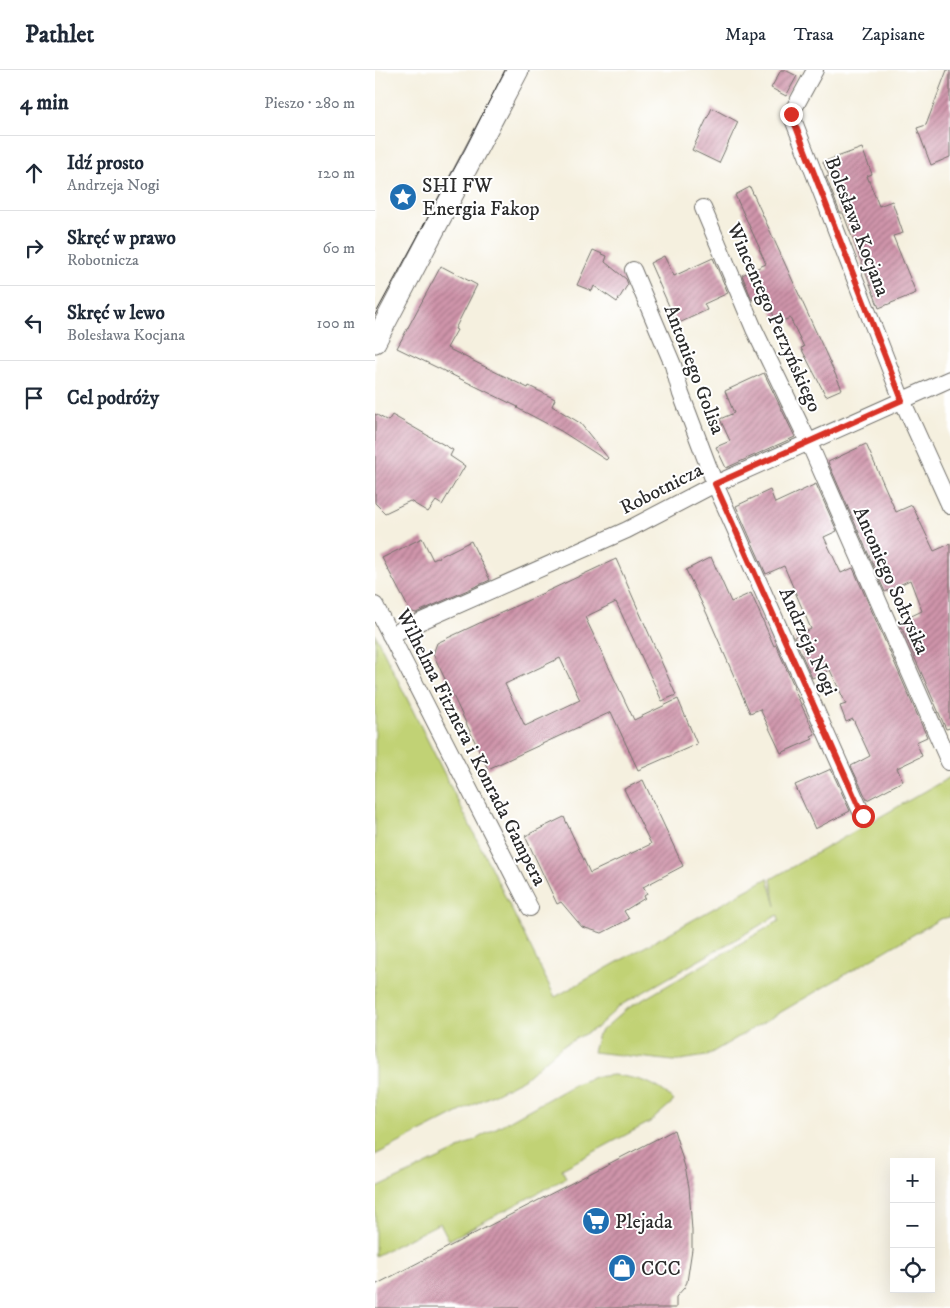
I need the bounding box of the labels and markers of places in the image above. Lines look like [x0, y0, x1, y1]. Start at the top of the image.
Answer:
place label: SHI FW Energia Fakop [422, 174, 540, 222]
place icon: SHI FW Energia Fakop [388, 182, 418, 212]
supermarket icon: Plejada [581, 1206, 611, 1236]
place label: Plejada [615, 1210, 673, 1235]
shop icon: CCC [607, 1253, 637, 1283]
place label: CCC [641, 1257, 681, 1282]

